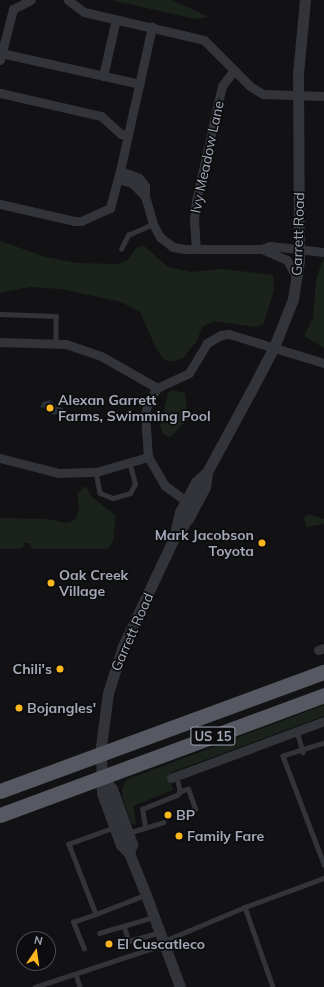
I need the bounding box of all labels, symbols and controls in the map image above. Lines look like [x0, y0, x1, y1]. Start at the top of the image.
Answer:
street label: Ivy Meadow Lane [187, 99, 227, 215]
street label: Garrett Road [288, 192, 308, 276]
place label: Alexan Garrett Farms, Swimming Pool [58, 392, 211, 424]
marker: Alexan Garrett Farms, Swimming Pool [45, 403, 55, 413]
place label: Mark Jacobson Toyota [155, 527, 254, 560]
marker: Mark Jacobson Toyota [257, 538, 267, 548]
place label: Oak Creek Village [59, 567, 128, 600]
marker: Oak Creek Village [46, 578, 56, 588]
street label: Garrett Road [107, 590, 157, 674]
place label: Chili's [13, 661, 52, 677]
marker: Chili's [55, 664, 65, 674]
place label: Bojangles' [27, 700, 96, 716]
marker: Bojangles' [14, 703, 24, 713]
road number: US 15 [190, 725, 236, 747]
place label: BP [176, 807, 195, 823]
marker: BP [163, 810, 173, 820]
place label: Family Fare [187, 828, 264, 844]
marker: Family Fare [174, 831, 184, 841]
north arrow [16, 931, 56, 971]
text: N [33, 933, 44, 948]
place label: El Cuscatleco [117, 936, 205, 952]
marker: El Cuscatleco [104, 939, 114, 949]

